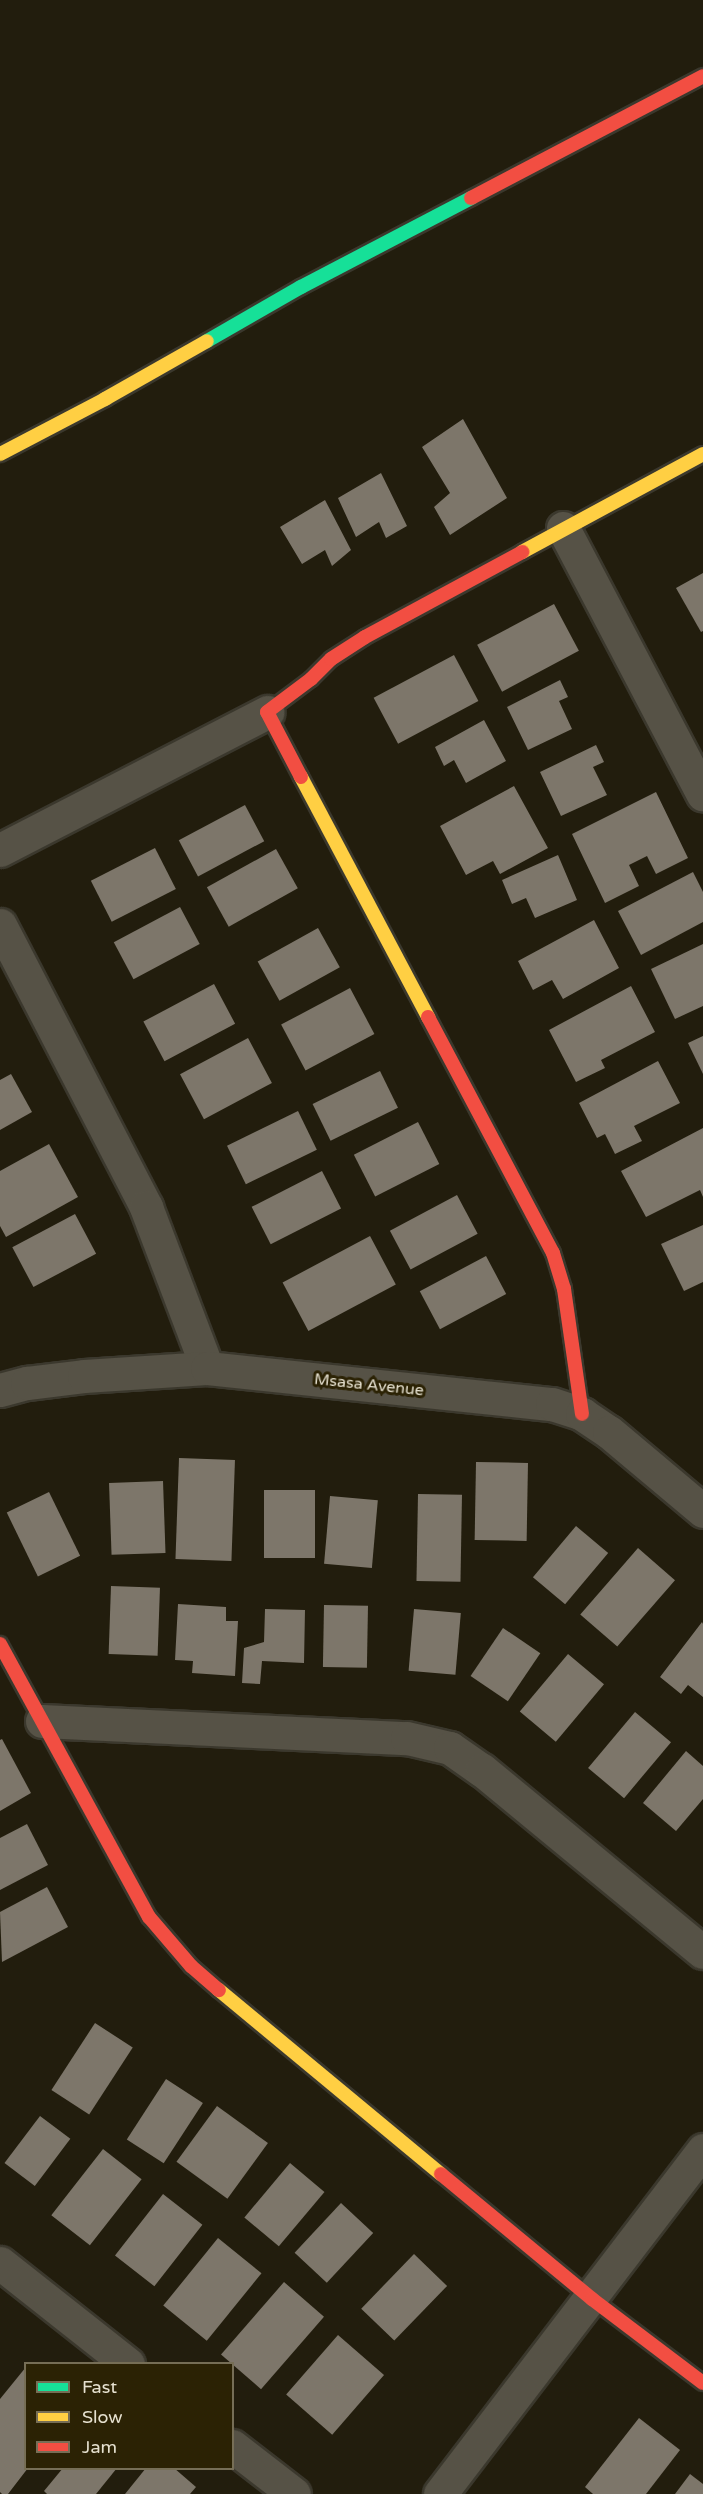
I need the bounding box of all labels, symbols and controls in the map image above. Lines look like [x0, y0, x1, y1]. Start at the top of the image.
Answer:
street label: Msasa Avenue [313, 1370, 425, 1400]
legend [24, 2362, 234, 2470]
text: Fast [82, 2376, 117, 2398]
text: Slow [82, 2406, 123, 2428]
text: Jam [82, 2436, 117, 2458]

